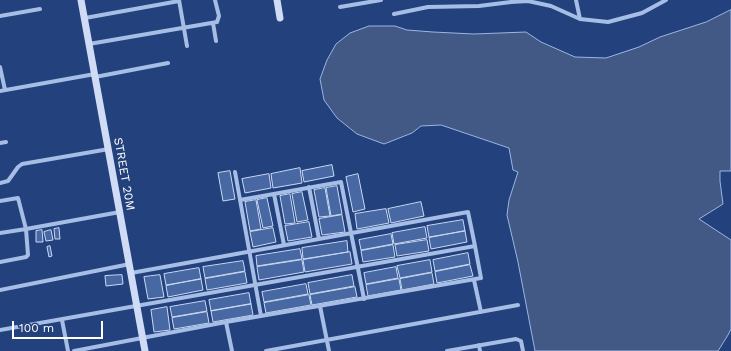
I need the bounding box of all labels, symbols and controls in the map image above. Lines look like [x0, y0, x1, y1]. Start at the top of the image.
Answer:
street label: STREET 20M [110, 136, 138, 212]
scale bar [14, 313, 105, 339]
text: 100 m [19, 321, 54, 335]

